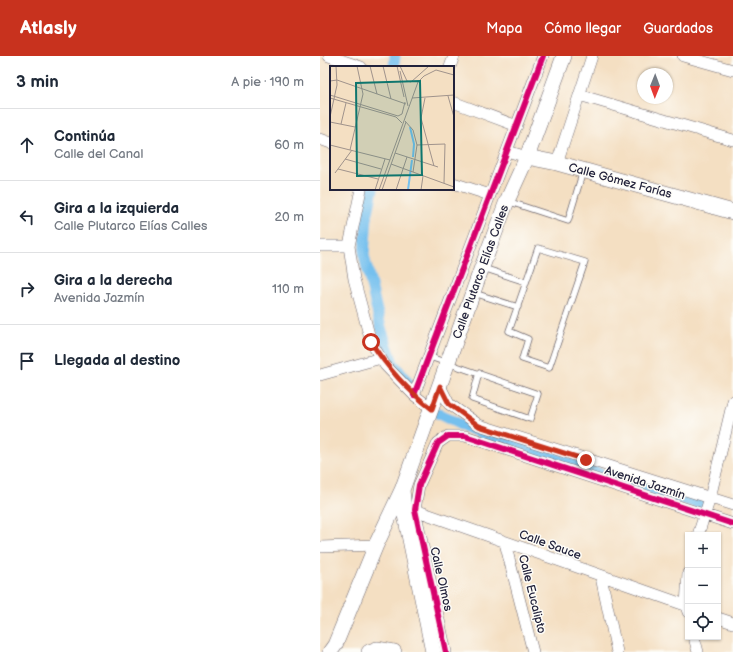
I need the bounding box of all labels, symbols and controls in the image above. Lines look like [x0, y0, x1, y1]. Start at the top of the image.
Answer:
text: Atlasly [20, 17, 77, 40]
text: Mapa [486, 20, 522, 37]
text: Cómo llegar [544, 20, 621, 37]
text: Guardados [643, 20, 713, 37]
inset map [330, 66, 454, 190]
north arrow [637, 68, 673, 104]
text: 3 min [16, 72, 59, 92]
text: A pie · 190 m [231, 74, 304, 90]
text: Continúa [54, 127, 115, 146]
icon: ahead [16, 134, 38, 156]
text: 60 m [274, 137, 304, 153]
text: Calle del Canal [54, 146, 143, 162]
street label: Calle Gómez Farías [567, 160, 673, 202]
text: Gira a la izquierda [54, 199, 179, 218]
street label: Calle Plutarco Elías Calles [450, 203, 512, 341]
icon: left [16, 206, 38, 228]
text: 20 m [274, 209, 304, 225]
text: Calle Plutarco Elías Calles [54, 218, 207, 234]
text: Gira a la derecha [54, 271, 173, 290]
icon: right [16, 278, 38, 300]
text: 110 m [272, 281, 304, 297]
text: Avenida Jazmín [54, 290, 145, 306]
route start [362, 333, 380, 351]
icon: arrive [16, 350, 38, 372]
text: Llegada al destino [54, 351, 180, 370]
route end [577, 451, 595, 469]
street label: Avenida Jazmín [603, 463, 687, 503]
street label: Calle Sauce [517, 527, 583, 563]
map controls [685, 532, 721, 640]
button: + [685, 532, 721, 568]
street label: Calle Olmos [426, 545, 456, 613]
street label: Calle Eucalipto [515, 553, 549, 635]
button: − [685, 568, 721, 604]
button: locate [685, 604, 721, 640]

